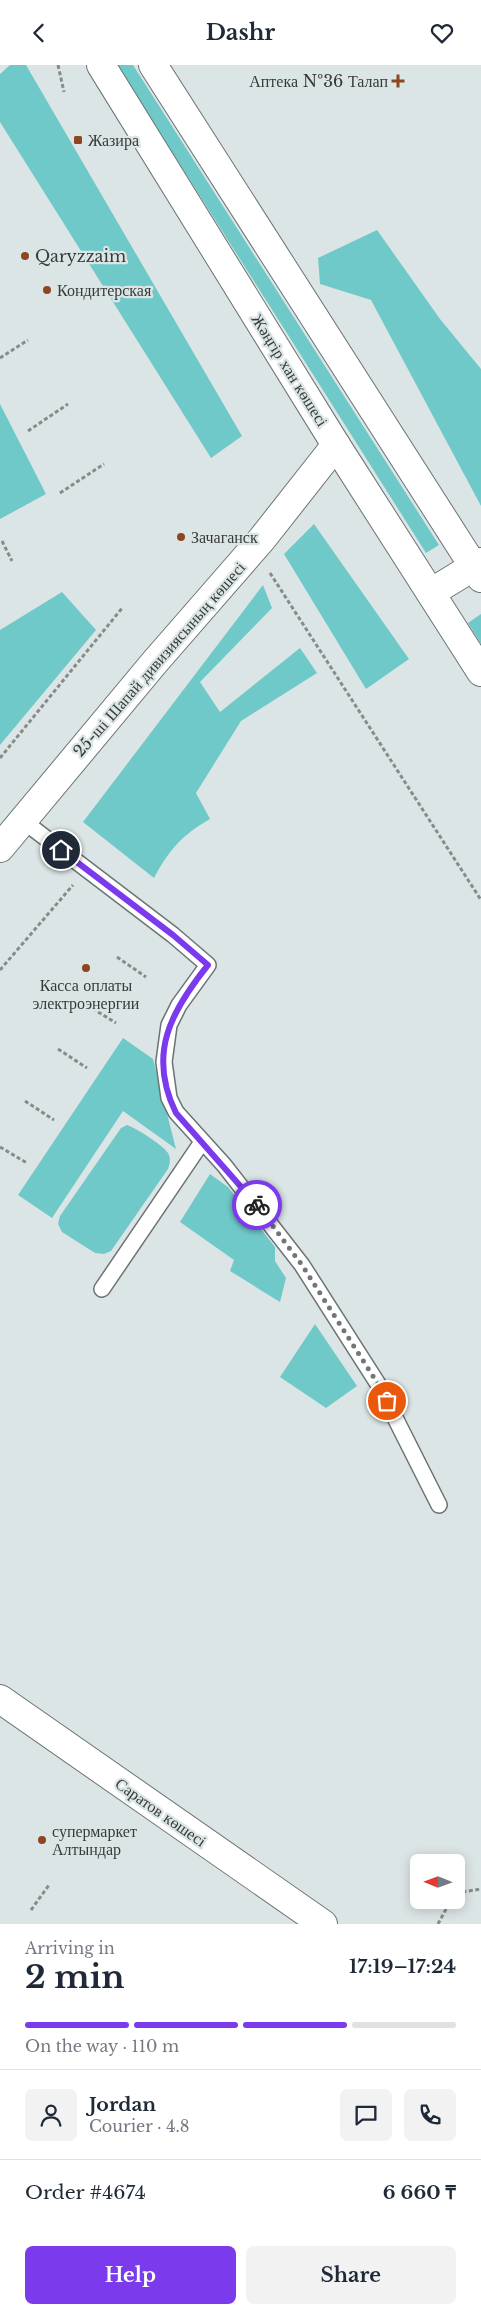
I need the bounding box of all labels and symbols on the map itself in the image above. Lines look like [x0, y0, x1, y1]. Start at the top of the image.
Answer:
place label: Аптека №36 Талап [249, 71, 388, 91]
marker: Аптека №36 Талап [392, 75, 404, 87]
place label: Жазира [88, 130, 139, 150]
marker: Жазира [72, 134, 84, 146]
place label: Qaryzzaim [35, 246, 126, 266]
marker: Qaryzzaim [19, 250, 31, 262]
place label: Кондитерская [57, 280, 152, 300]
marker: Кондитерская [41, 284, 53, 296]
street label: Жәңгір хан көшесі [247, 310, 333, 430]
place label: Зачаганск [191, 527, 258, 547]
marker: Зачаганск [175, 531, 187, 543]
street label: 25-ші Шапай дивизиясының көшесі [69, 557, 250, 761]
pin [40, 829, 82, 871]
marker: Касса оплаты электроэнергии [80, 962, 92, 974]
place label: Касса оплаты электроэнергии [33, 975, 140, 1013]
courier [232, 1180, 282, 1230]
pin [366, 1380, 408, 1422]
street label: Саратов көшесі [112, 1773, 211, 1851]
place label: супермаркет Алтындар [52, 1821, 137, 1859]
marker: супермаркет Алтындар [36, 1834, 48, 1846]
north arrow [410, 1854, 465, 1909]

